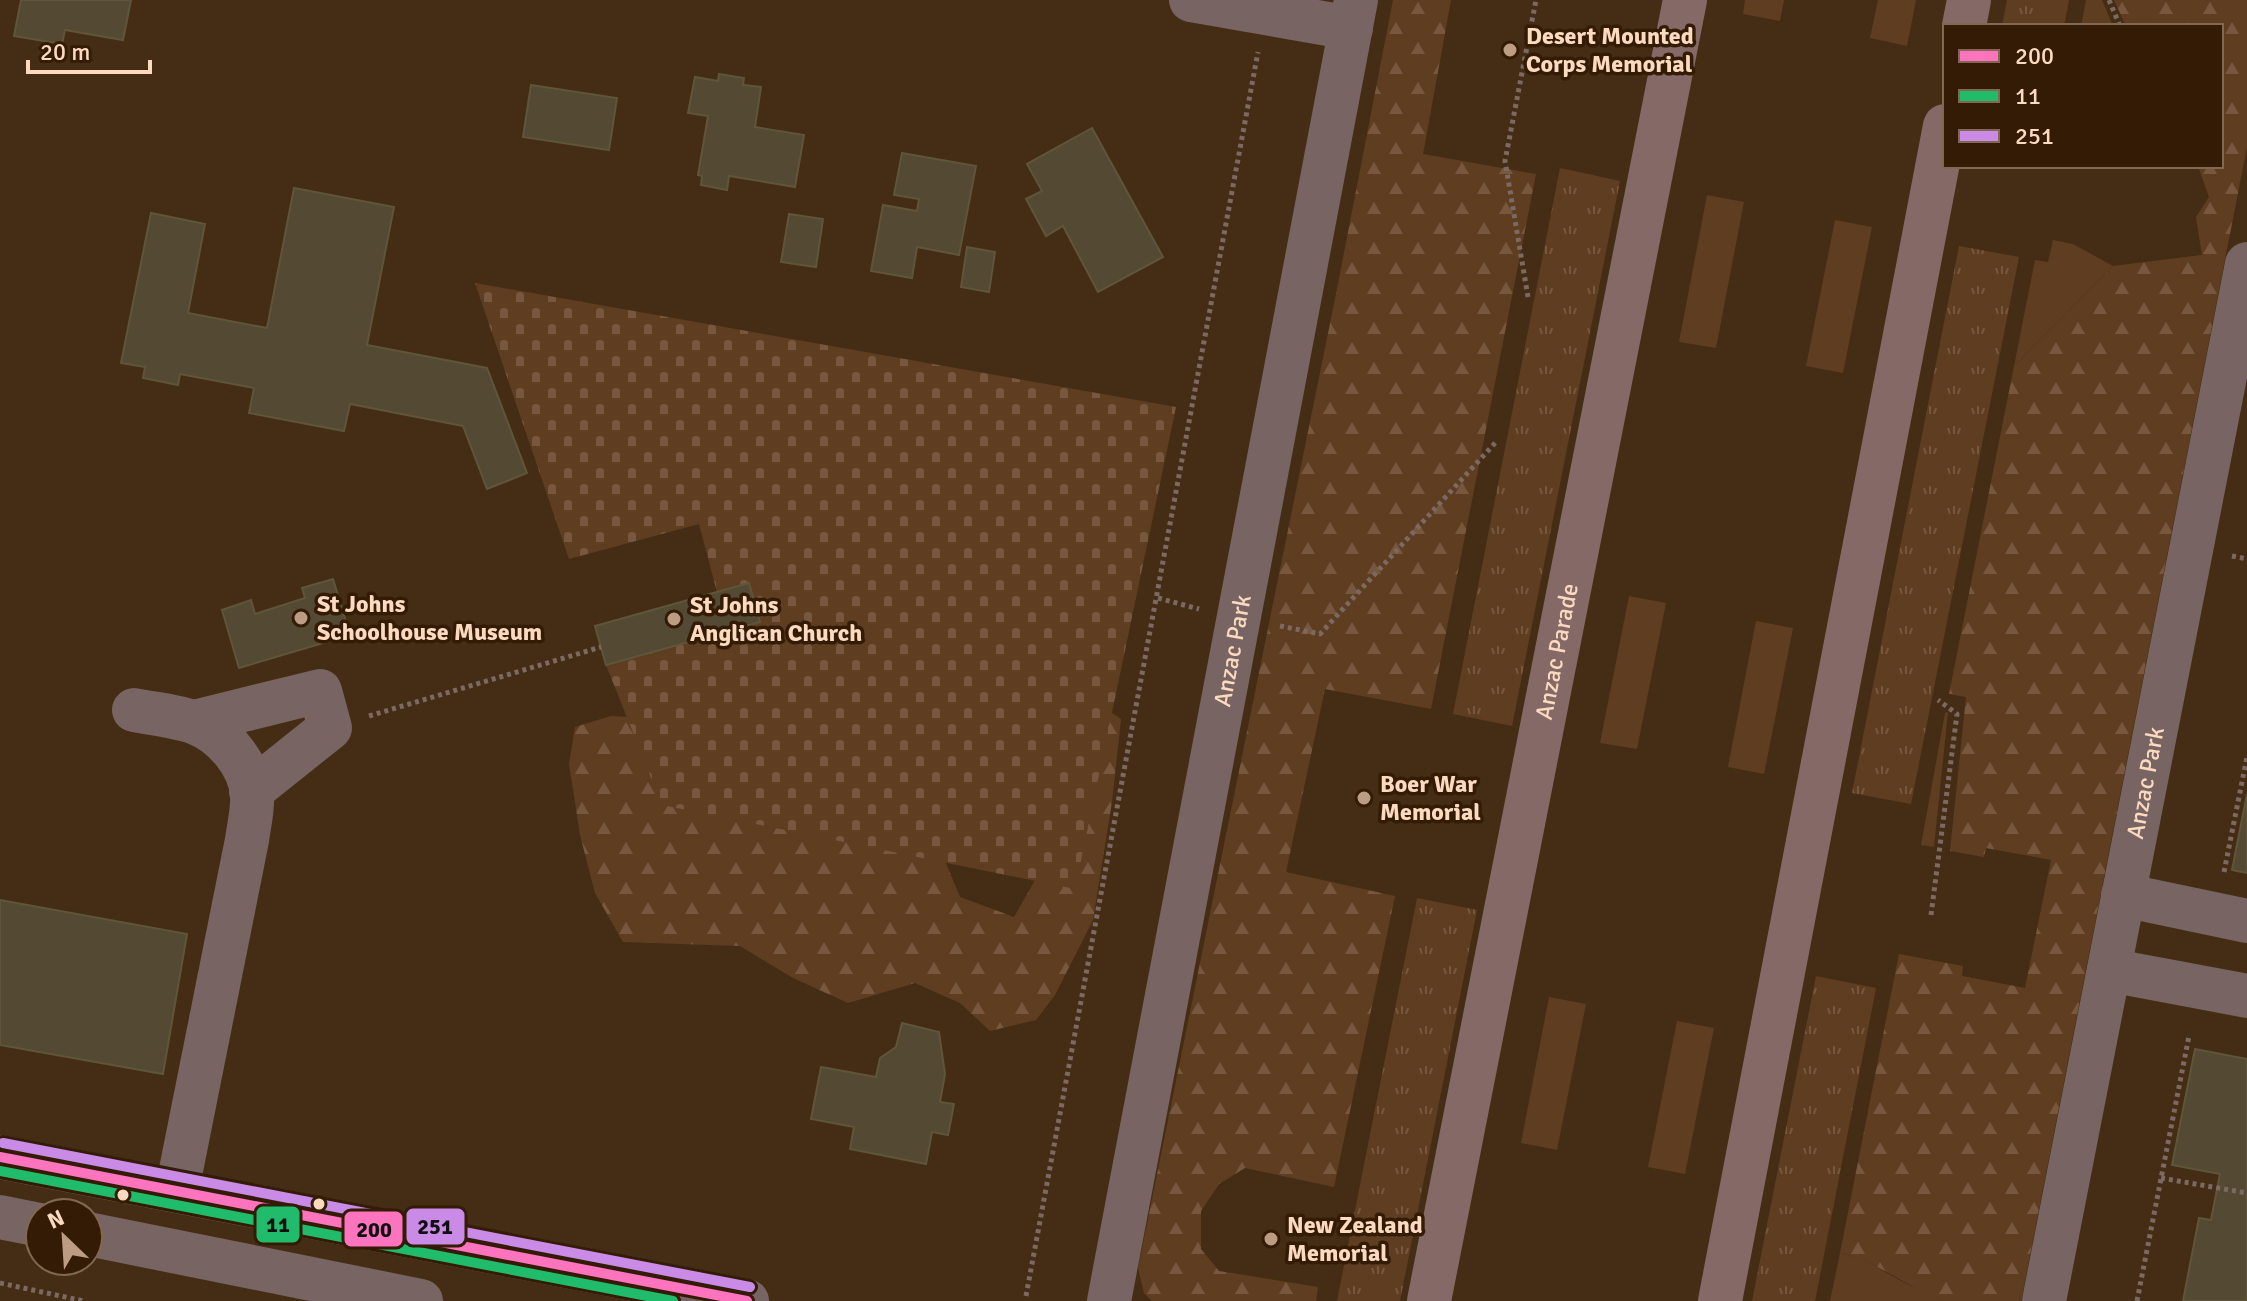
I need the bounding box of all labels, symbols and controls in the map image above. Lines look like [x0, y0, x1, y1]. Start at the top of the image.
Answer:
place label: Desert Mounted Corps Memorial [1526, 21, 1694, 79]
scale bar [28, 24, 150, 74]
legend [1943, 24, 2223, 168]
text: 20 m [40, 37, 90, 67]
marker: Desert Mounted Corps Memorial [1501, 41, 1519, 59]
text: 200 [2015, 41, 2054, 71]
text: 11 [2015, 81, 2041, 111]
text: 251 [2015, 121, 2054, 151]
street label: Anzac Parade [1529, 581, 1585, 722]
place label: St Johns Schoolhouse Museum [317, 589, 542, 647]
place label: St Johns Anglican Church [690, 590, 862, 648]
street label: Anzac Park [1207, 592, 1258, 709]
marker: St Johns Schoolhouse Museum [292, 609, 310, 627]
marker: St Johns Anglican Church [665, 610, 683, 628]
street label: Anzac Park [2120, 724, 2171, 841]
place label: Boer War Memorial [1380, 769, 1481, 827]
marker: Boer War Memorial [1355, 789, 1373, 807]
unlabelled marker [115, 1187, 131, 1203]
unlabelled marker [311, 1196, 327, 1212]
north arrow [24, 1197, 104, 1277]
text: N [43, 1204, 68, 1235]
line badge: 11 [255, 1205, 301, 1244]
line badge: 251 [405, 1207, 466, 1246]
line badge: 200 [343, 1210, 404, 1248]
place label: New Zealand Memorial [1287, 1210, 1423, 1268]
text: 11 [266, 1211, 290, 1238]
text: 251 [417, 1213, 453, 1240]
text: 200 [356, 1216, 392, 1243]
marker: New Zealand Memorial [1262, 1230, 1280, 1248]

